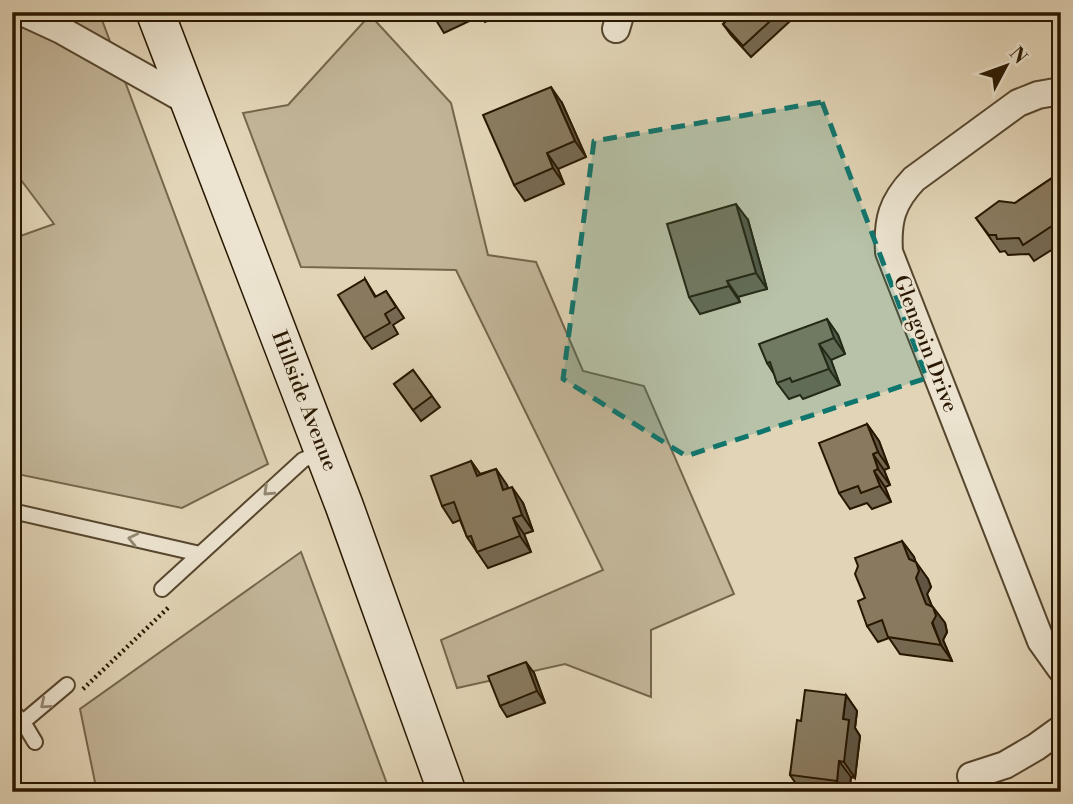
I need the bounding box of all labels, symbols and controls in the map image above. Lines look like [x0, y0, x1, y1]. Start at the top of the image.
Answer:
north arrow [972, 32, 1042, 102]
text: N [1004, 42, 1032, 69]
street label: Glengoin Drive [887, 272, 963, 416]
street label: Hillside Avenue [265, 327, 343, 475]
one-way arrow [263, 483, 276, 495]
one-way arrow [127, 533, 139, 547]
one-way arrow [40, 696, 53, 708]

